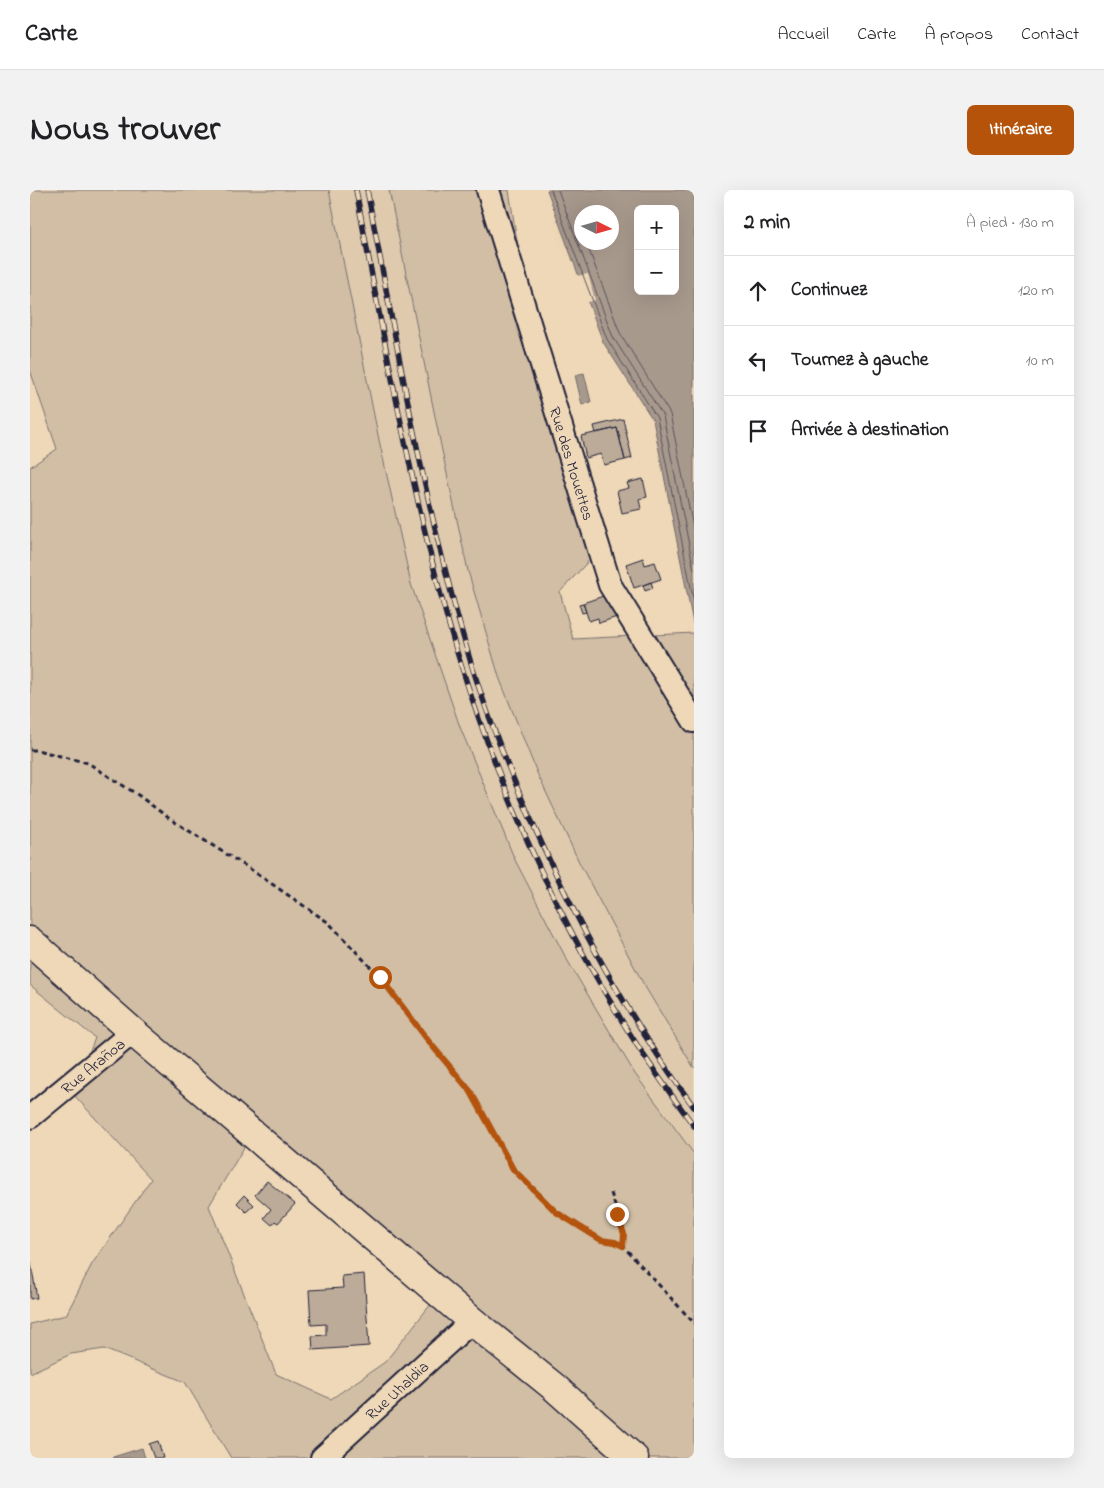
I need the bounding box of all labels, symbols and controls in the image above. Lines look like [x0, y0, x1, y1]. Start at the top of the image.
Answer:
text: Carte [25, 17, 77, 52]
text: Accueil [777, 22, 829, 48]
text: Carte [857, 22, 896, 48]
text: À propos [924, 22, 993, 48]
text: Contact [1021, 22, 1079, 48]
text: Nous trouver [30, 105, 220, 156]
button: Itinéraire [967, 105, 1074, 155]
north arrow [574, 205, 619, 250]
map controls [634, 205, 679, 295]
button: + [634, 205, 679, 250]
text: 2 min [744, 208, 790, 238]
text: À pied · 130 m [966, 211, 1054, 235]
button: − [634, 250, 679, 295]
icon: ahead [744, 277, 772, 305]
text: Continuez [791, 277, 867, 304]
text: 120 m [1018, 279, 1054, 303]
icon: left [744, 347, 772, 375]
text: Tournez à gauche [791, 347, 928, 374]
text: 10 m [1026, 349, 1054, 373]
street label: Rue des Mouettes [542, 404, 599, 524]
icon: arrive [744, 417, 772, 445]
text: Arrivée à destination [791, 417, 949, 444]
route start [369, 966, 392, 989]
street label: Rue Arañoa [56, 1033, 131, 1101]
route end [606, 1203, 629, 1226]
street label: Rue Uhaldia [361, 1356, 435, 1427]

